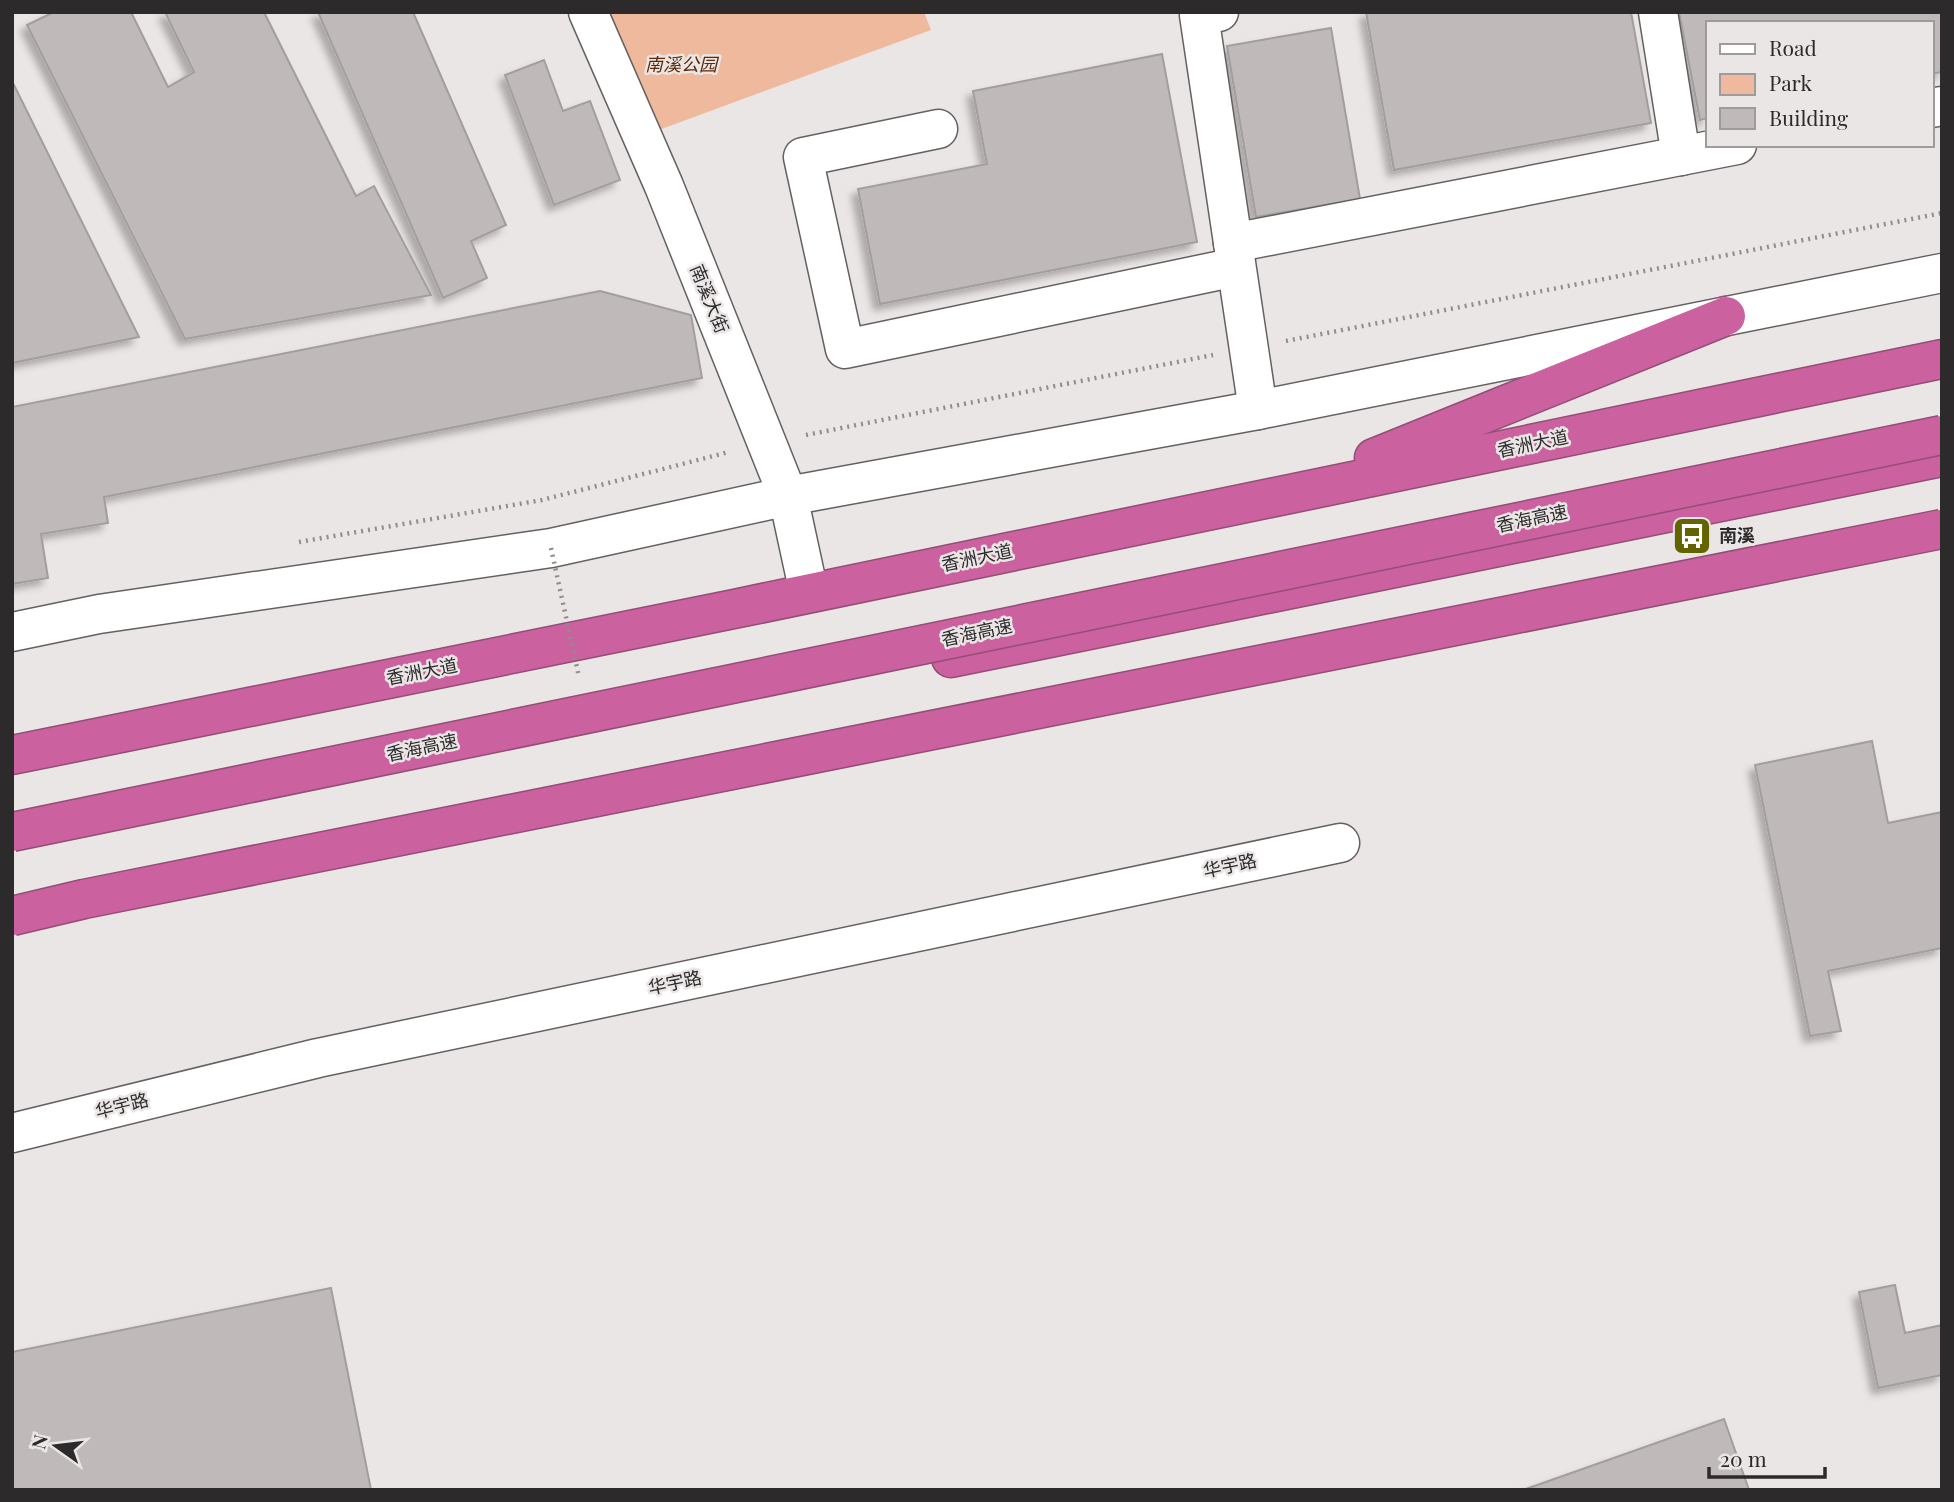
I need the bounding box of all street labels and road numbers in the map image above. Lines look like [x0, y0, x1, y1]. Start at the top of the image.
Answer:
street label: 南溪大街 [685, 261, 735, 336]
street label: 香洲大道 [1495, 424, 1571, 462]
street label: 香海高速 [1494, 499, 1570, 537]
street label: 香洲大道 [939, 538, 1015, 576]
street label: 香海高速 [939, 613, 1015, 651]
street label: 香洲大道 [384, 652, 459, 690]
street label: 香海高速 [384, 728, 460, 766]
street label: 华宇路 [1201, 848, 1259, 882]
street label: 华宇路 [646, 965, 704, 999]
street label: 华宇路 [93, 1087, 151, 1123]

